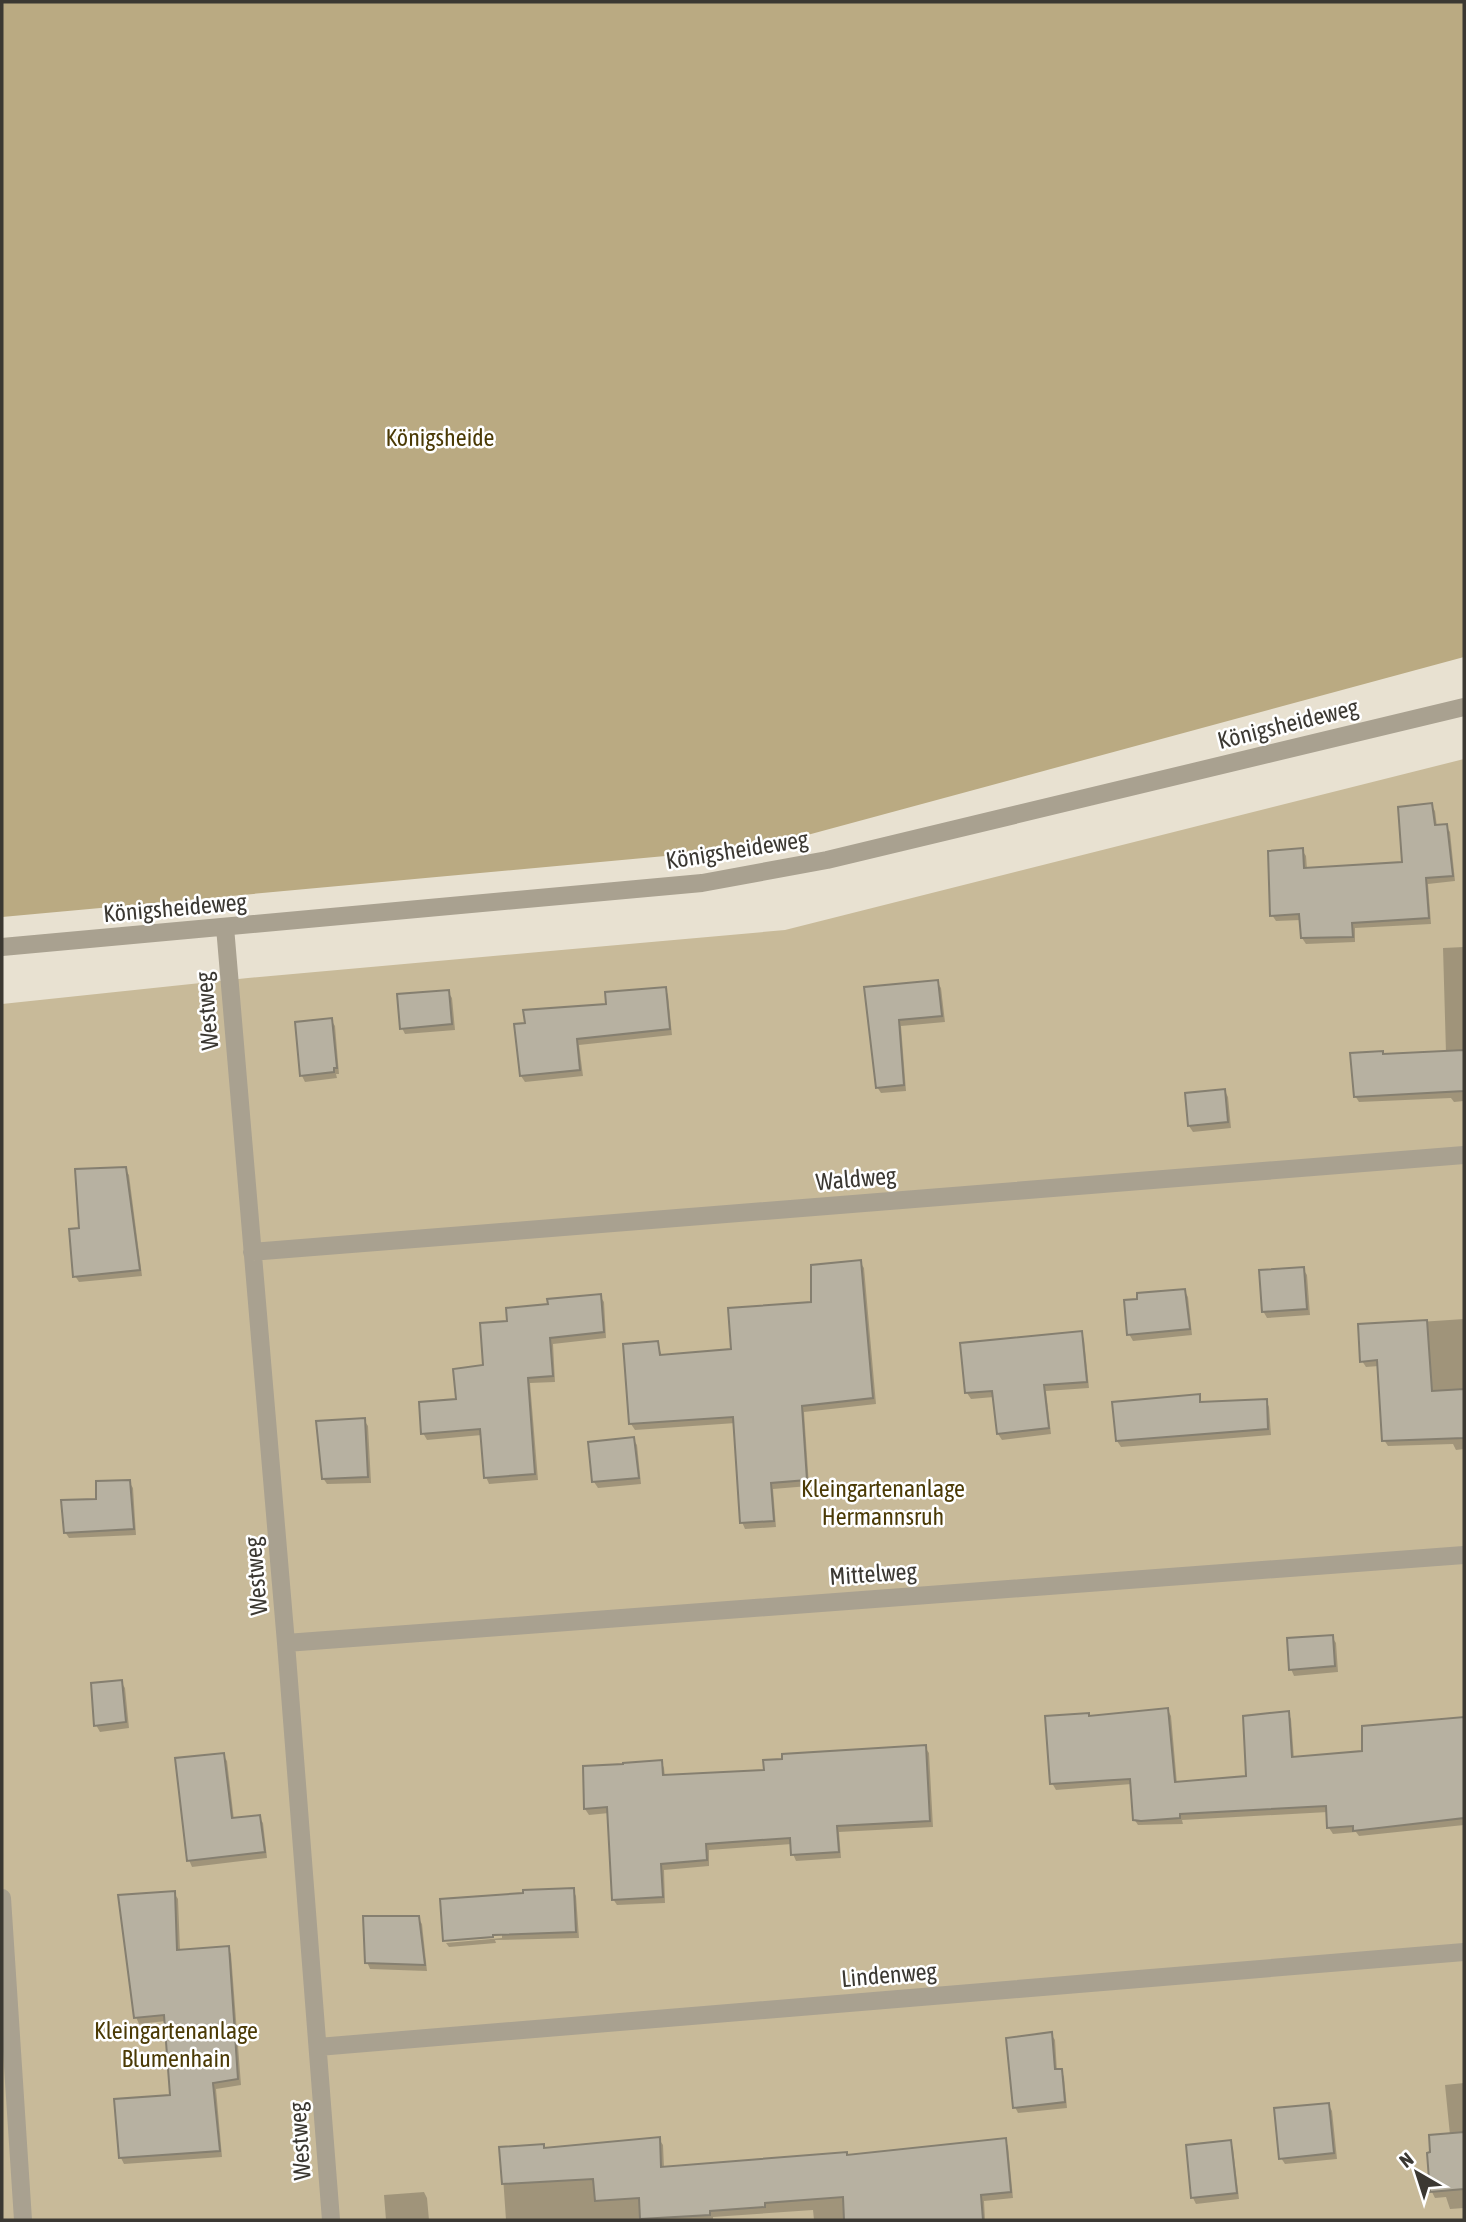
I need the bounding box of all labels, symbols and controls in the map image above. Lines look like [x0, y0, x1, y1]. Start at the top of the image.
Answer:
park label: Königsheide [386, 424, 494, 451]
street label: Königsheideweg [1215, 693, 1362, 754]
street label: Königsheideweg [664, 825, 811, 874]
street label: Königsheideweg [102, 888, 248, 927]
street label: Westweg [190, 970, 223, 1051]
street label: Waldweg [815, 1161, 898, 1195]
park label: Kleingartenanlage Hermannsruh [801, 1475, 965, 1530]
street label: Westweg [239, 1535, 272, 1616]
street label: Mittelweg [828, 1557, 918, 1590]
street label: Lindenweg [840, 1957, 938, 1992]
park label: Kleingartenanlage Blumenhain [94, 2017, 258, 2072]
street label: Westweg [283, 2100, 316, 2181]
north arrow [1382, 2138, 1452, 2208]
text: N [1395, 2148, 1418, 2172]

